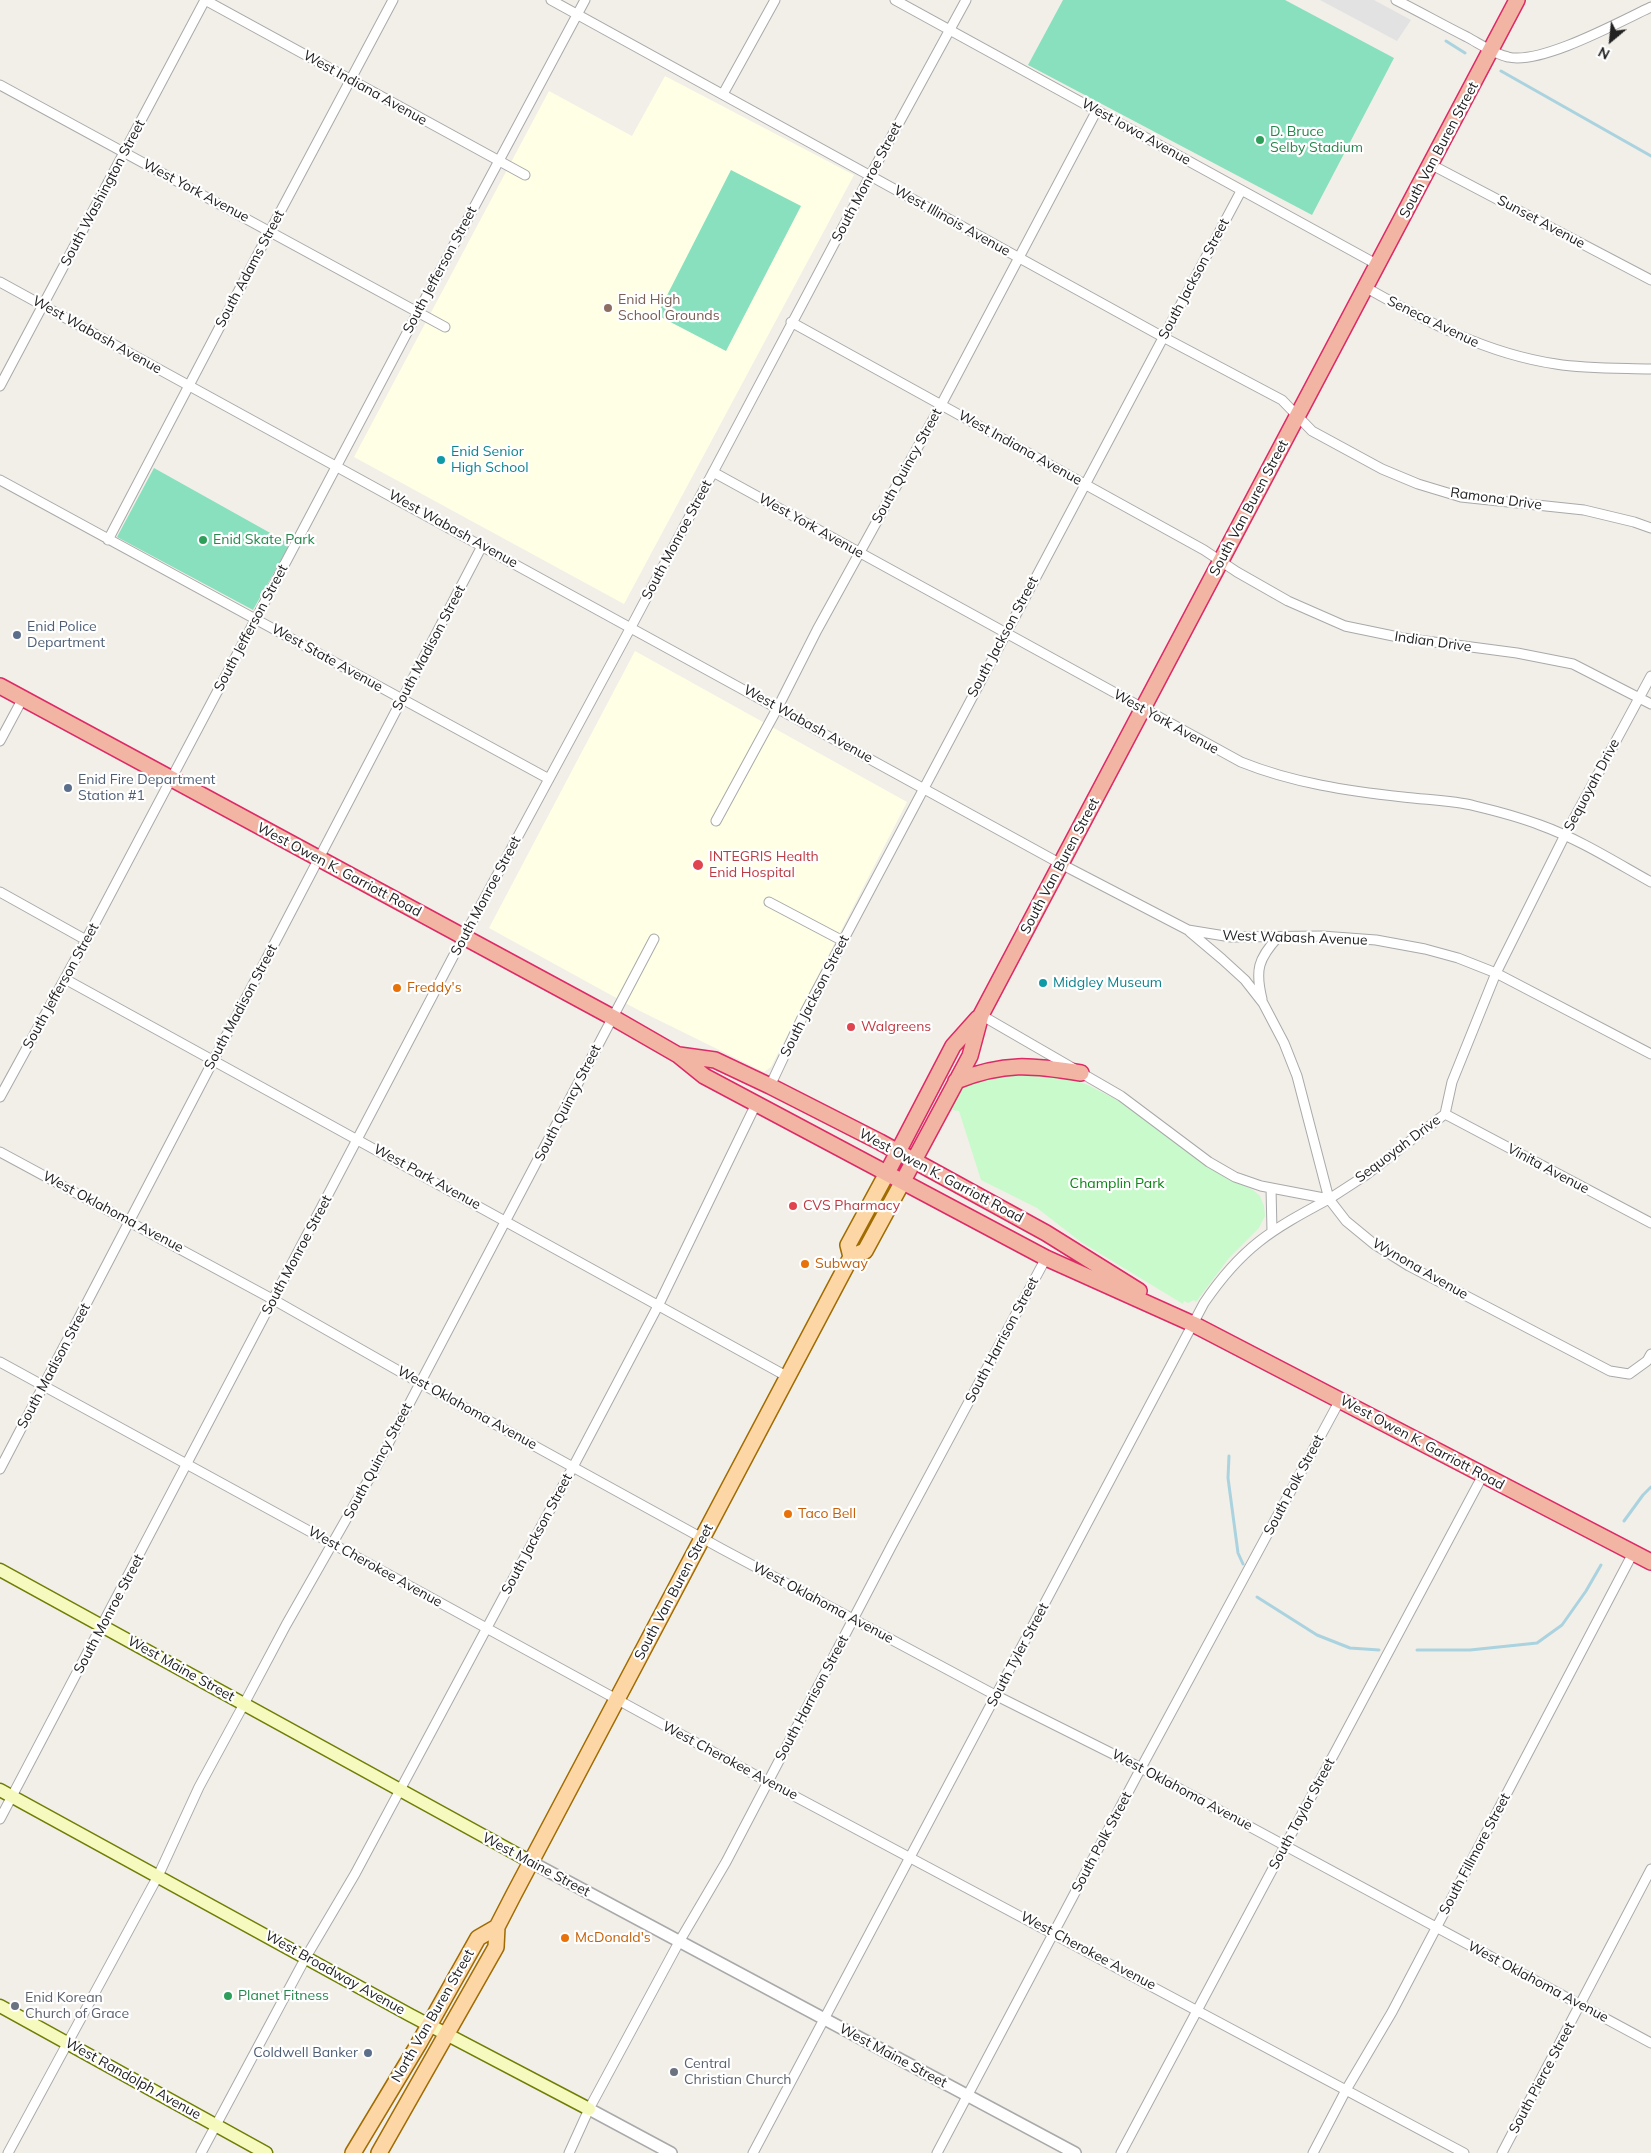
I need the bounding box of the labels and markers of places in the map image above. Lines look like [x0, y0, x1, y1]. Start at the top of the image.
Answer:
place label: D. Bruce Selby Stadium [1270, 124, 1363, 156]
marker: D. Bruce Selby Stadium [1254, 134, 1266, 146]
place label: Enid High School Grounds [618, 292, 720, 324]
marker: Enid High School Grounds [602, 302, 614, 314]
place label: Enid Senior High School [451, 444, 529, 477]
marker: Enid Senior High School [435, 454, 447, 466]
place label: Enid Skate Park [213, 532, 315, 548]
marker: Enid Skate Park [197, 534, 209, 546]
place label: Enid Police Department [27, 619, 105, 652]
marker: Enid Police Department [11, 629, 23, 641]
place label: Enid Fire Department Station #1 [78, 772, 216, 804]
marker: Enid Fire Department Station #1 [62, 782, 74, 794]
place label: INTEGRIS Health Enid Hospital [709, 849, 819, 882]
marker: INTEGRIS Health Enid Hospital [691, 858, 705, 872]
place label: Midgley Museum [1053, 975, 1162, 991]
marker: Midgley Museum [1037, 977, 1049, 989]
place label: Freddy's [407, 980, 462, 996]
marker: Freddy's [391, 982, 403, 994]
place label: Walgreens [861, 1019, 931, 1035]
marker: Walgreens [845, 1021, 857, 1033]
place label: CVS Pharmacy [803, 1198, 900, 1214]
marker: CVS Pharmacy [787, 1200, 799, 1212]
place label: Subway [815, 1256, 868, 1272]
marker: Subway [799, 1258, 811, 1270]
place label: Taco Bell [798, 1506, 856, 1522]
marker: Taco Bell [782, 1508, 794, 1520]
place label: McDonald's [575, 1930, 651, 1946]
marker: McDonald's [559, 1932, 571, 1944]
place label: Planet Fitness [238, 1988, 329, 2004]
place label: Enid Korean Church of Grace [25, 1990, 129, 2022]
marker: Planet Fitness [222, 1990, 234, 2002]
marker: Enid Korean Church of Grace [9, 2000, 21, 2012]
place label: Coldwell Banker [253, 2045, 358, 2061]
marker: Coldwell Banker [362, 2047, 374, 2059]
place label: Central Christian Church [684, 2056, 792, 2088]
marker: Central Christian Church [668, 2066, 680, 2078]

